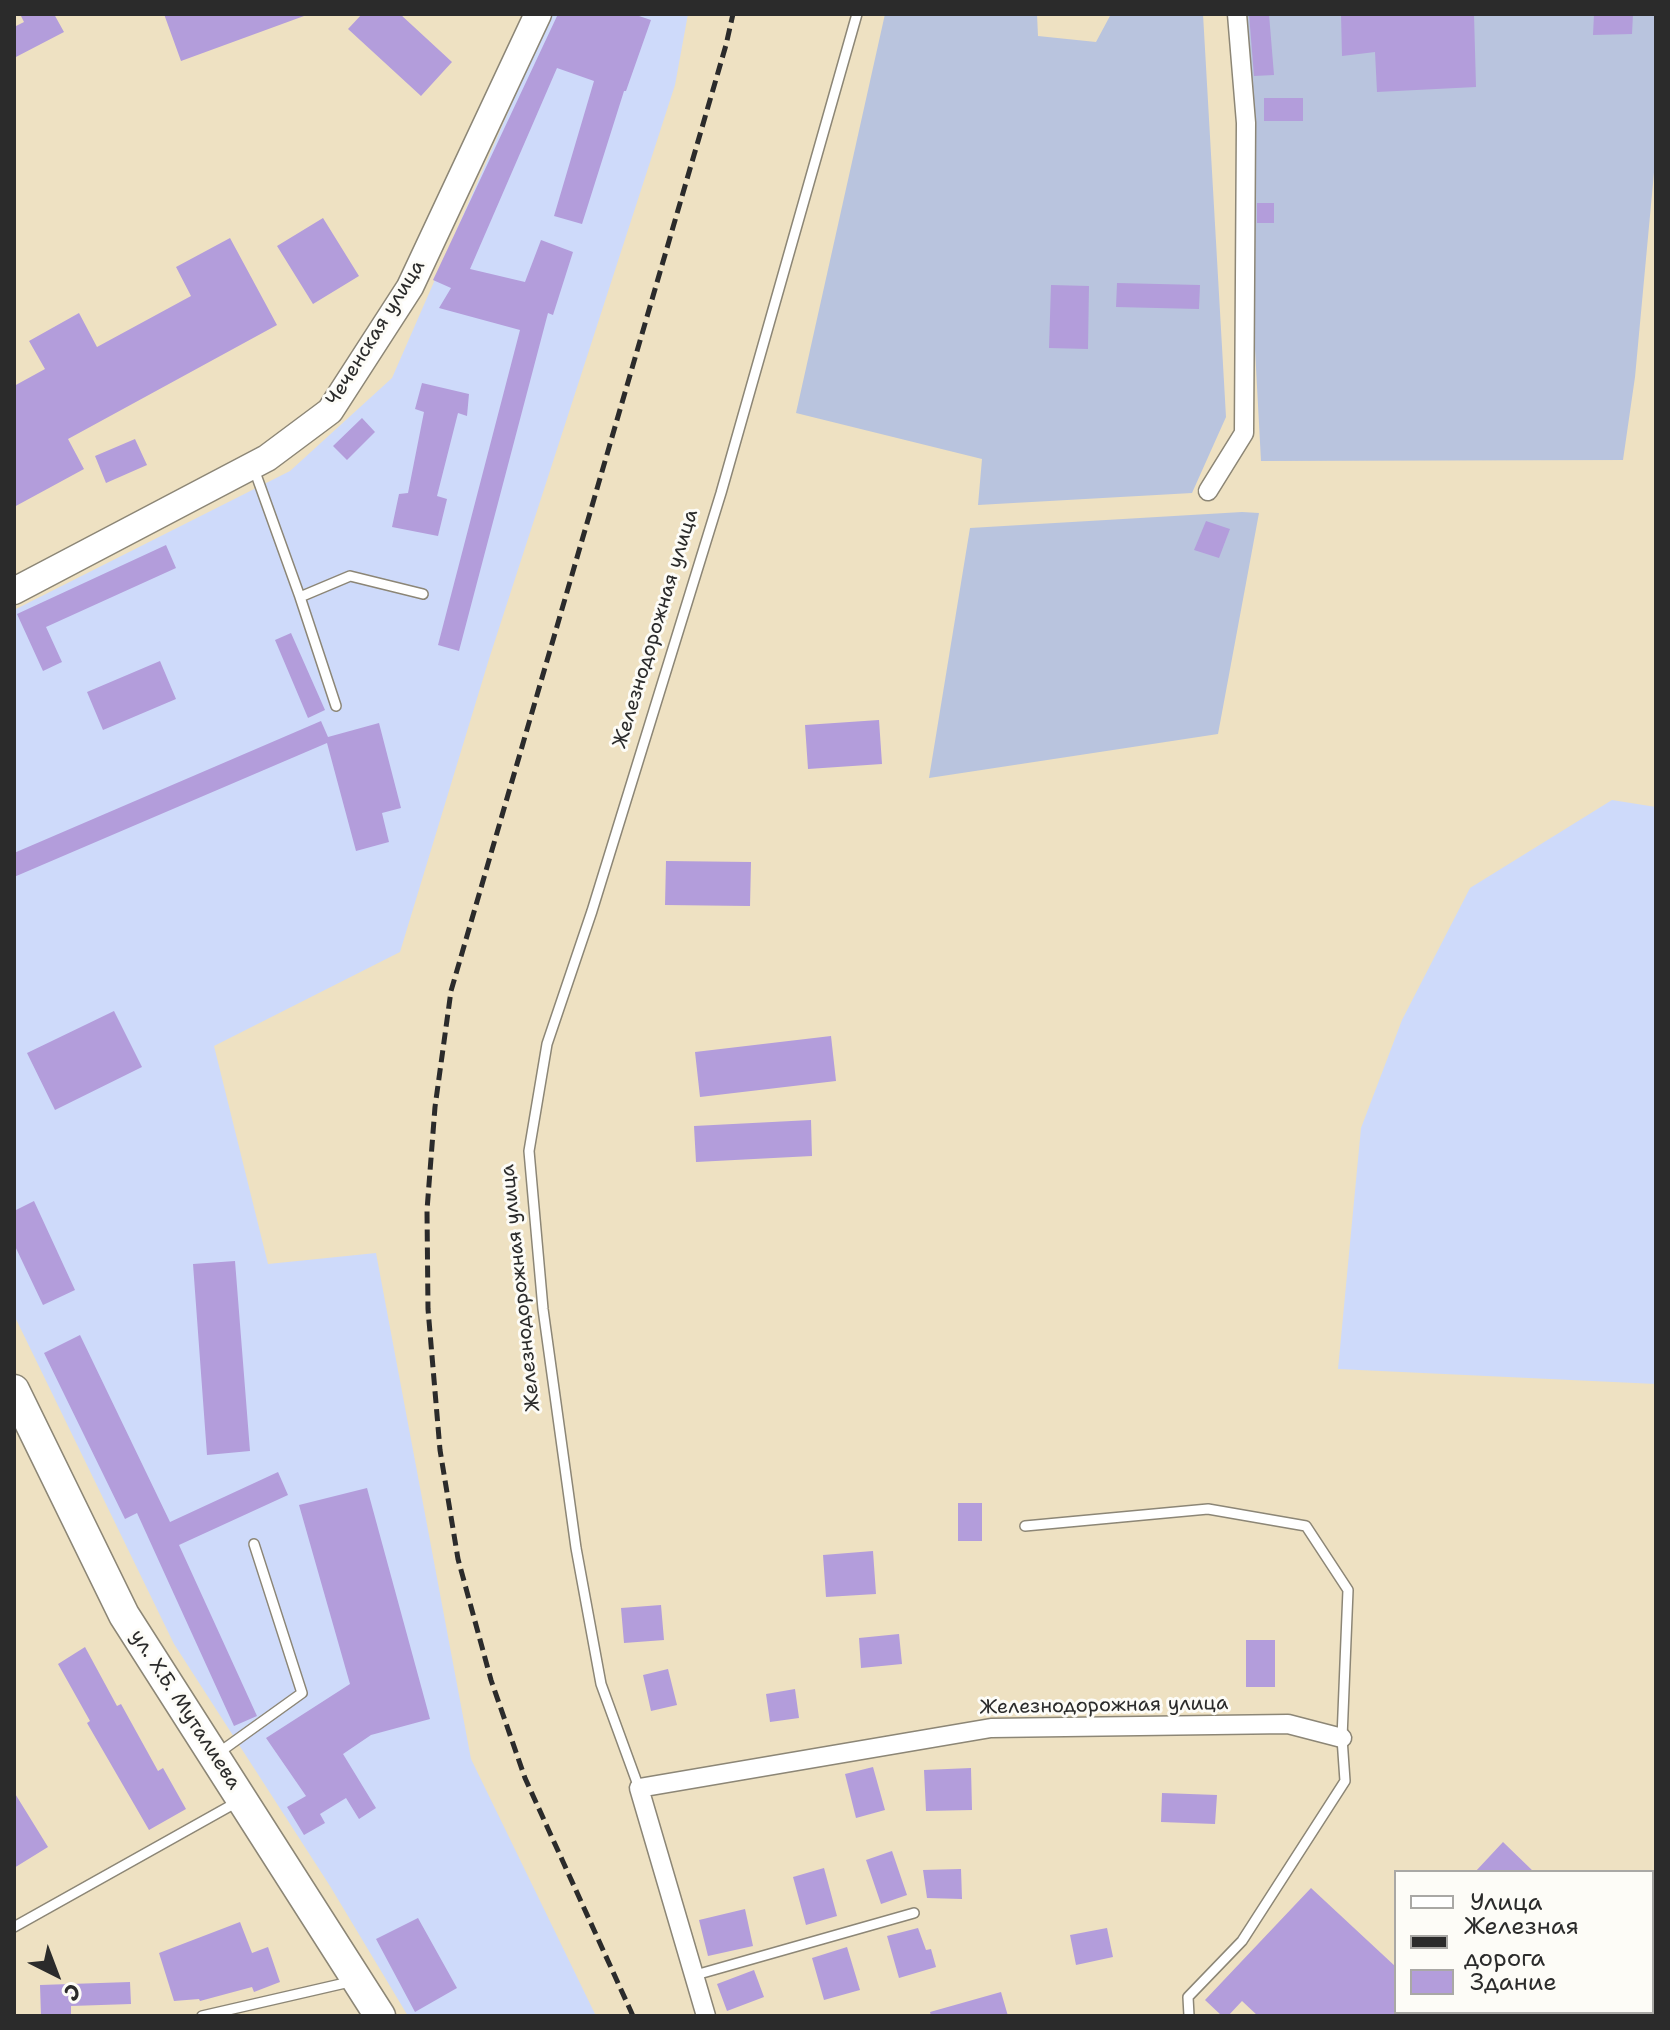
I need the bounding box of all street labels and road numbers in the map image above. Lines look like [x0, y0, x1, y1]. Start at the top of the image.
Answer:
street label: Чеченская улица [322, 256, 430, 410]
street label: Железнодорожная улица [608, 507, 704, 751]
street label: Железнодорожная улица [496, 1163, 546, 1413]
street label: ул. Х.Б. Муталиева [124, 1626, 246, 1794]
street label: Железнодорожная улица [980, 1692, 1228, 1720]

